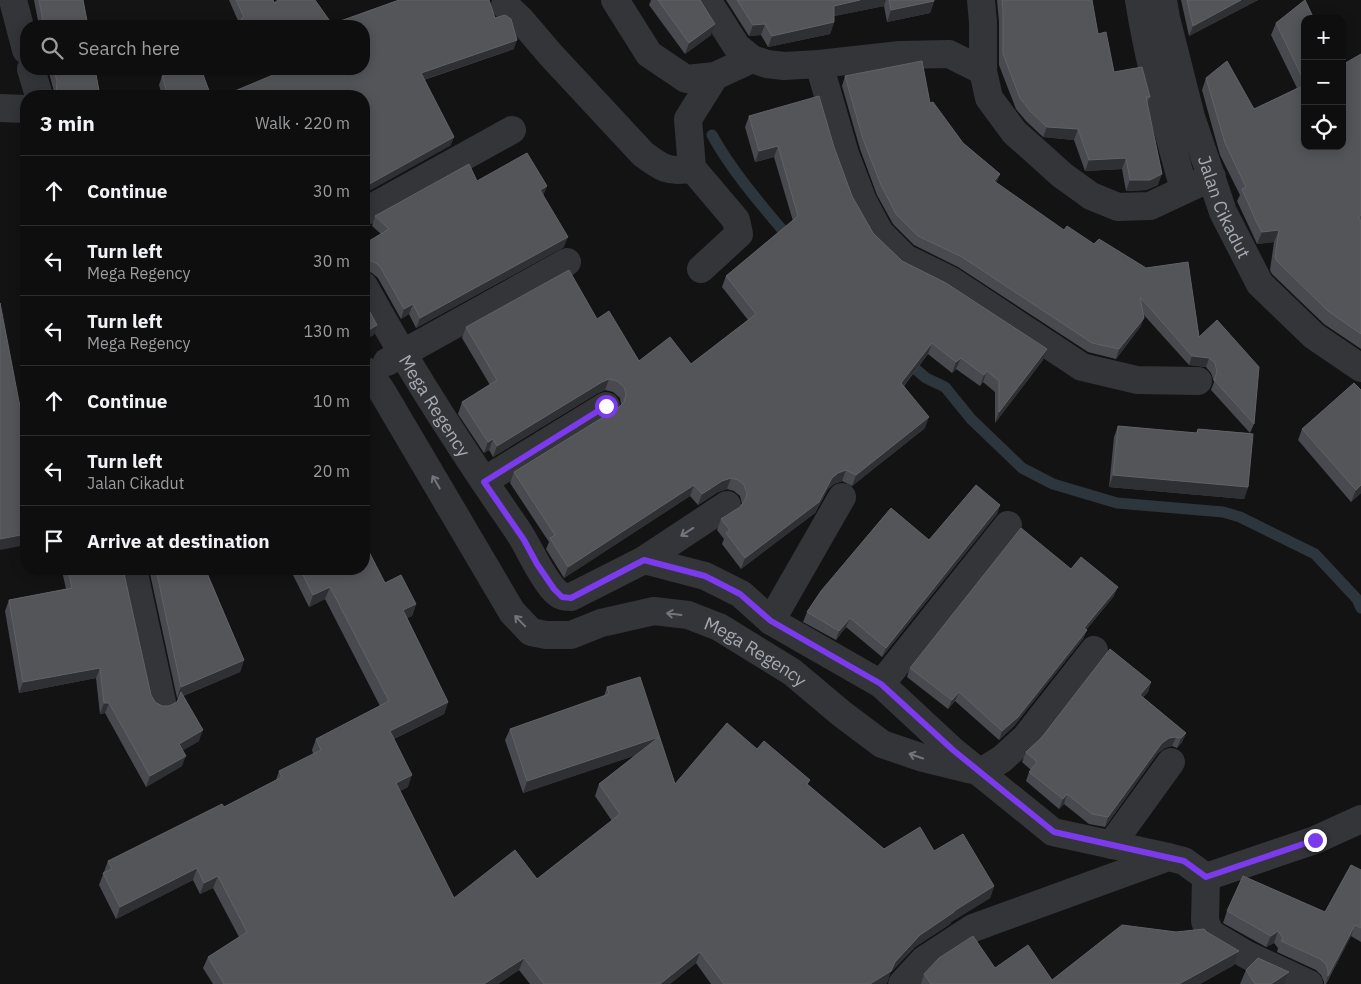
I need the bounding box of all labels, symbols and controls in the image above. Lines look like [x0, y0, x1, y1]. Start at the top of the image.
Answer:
map controls [1301, 15, 1346, 150]
button: + [1301, 15, 1346, 60]
search box [20, 20, 370, 75]
icon: search [38, 34, 66, 62]
text: Search here [78, 36, 180, 60]
button: − [1301, 60, 1346, 105]
button: locate [1301, 105, 1346, 150]
text: 3 min [40, 109, 95, 137]
text: Walk · 220 m [255, 113, 350, 133]
street label: Jalan Cikadut [1193, 152, 1256, 262]
icon: ahead [40, 177, 68, 205]
text: Continue [87, 179, 167, 203]
text: 30 m [313, 181, 350, 201]
text: Turn left [87, 239, 163, 263]
icon: left [40, 247, 68, 275]
text: 30 m [313, 251, 350, 271]
text: Mega Regency [87, 263, 191, 283]
text: Turn left [87, 309, 163, 333]
icon: left [40, 317, 68, 345]
text: 130 m [303, 321, 350, 341]
text: Mega Regency [87, 333, 191, 353]
street label: Mega Regency [394, 350, 476, 461]
icon: ahead [40, 387, 68, 415]
text: Continue [87, 389, 167, 413]
text: 10 m [313, 391, 350, 411]
route start [595, 395, 618, 418]
text: Turn left [87, 449, 163, 473]
icon: left [40, 457, 68, 485]
text: 20 m [313, 461, 350, 481]
text: Jalan Cikadut [87, 473, 184, 493]
one-way arrow [430, 476, 440, 490]
icon: arrive [40, 527, 68, 555]
one-way arrow [680, 527, 694, 537]
text: Arrive at destination [87, 529, 270, 553]
one-way arrow [666, 608, 682, 618]
street label: Mega Regency [701, 611, 812, 691]
one-way arrow [514, 614, 526, 627]
one-way arrow [909, 751, 925, 760]
route end [1304, 829, 1327, 852]

